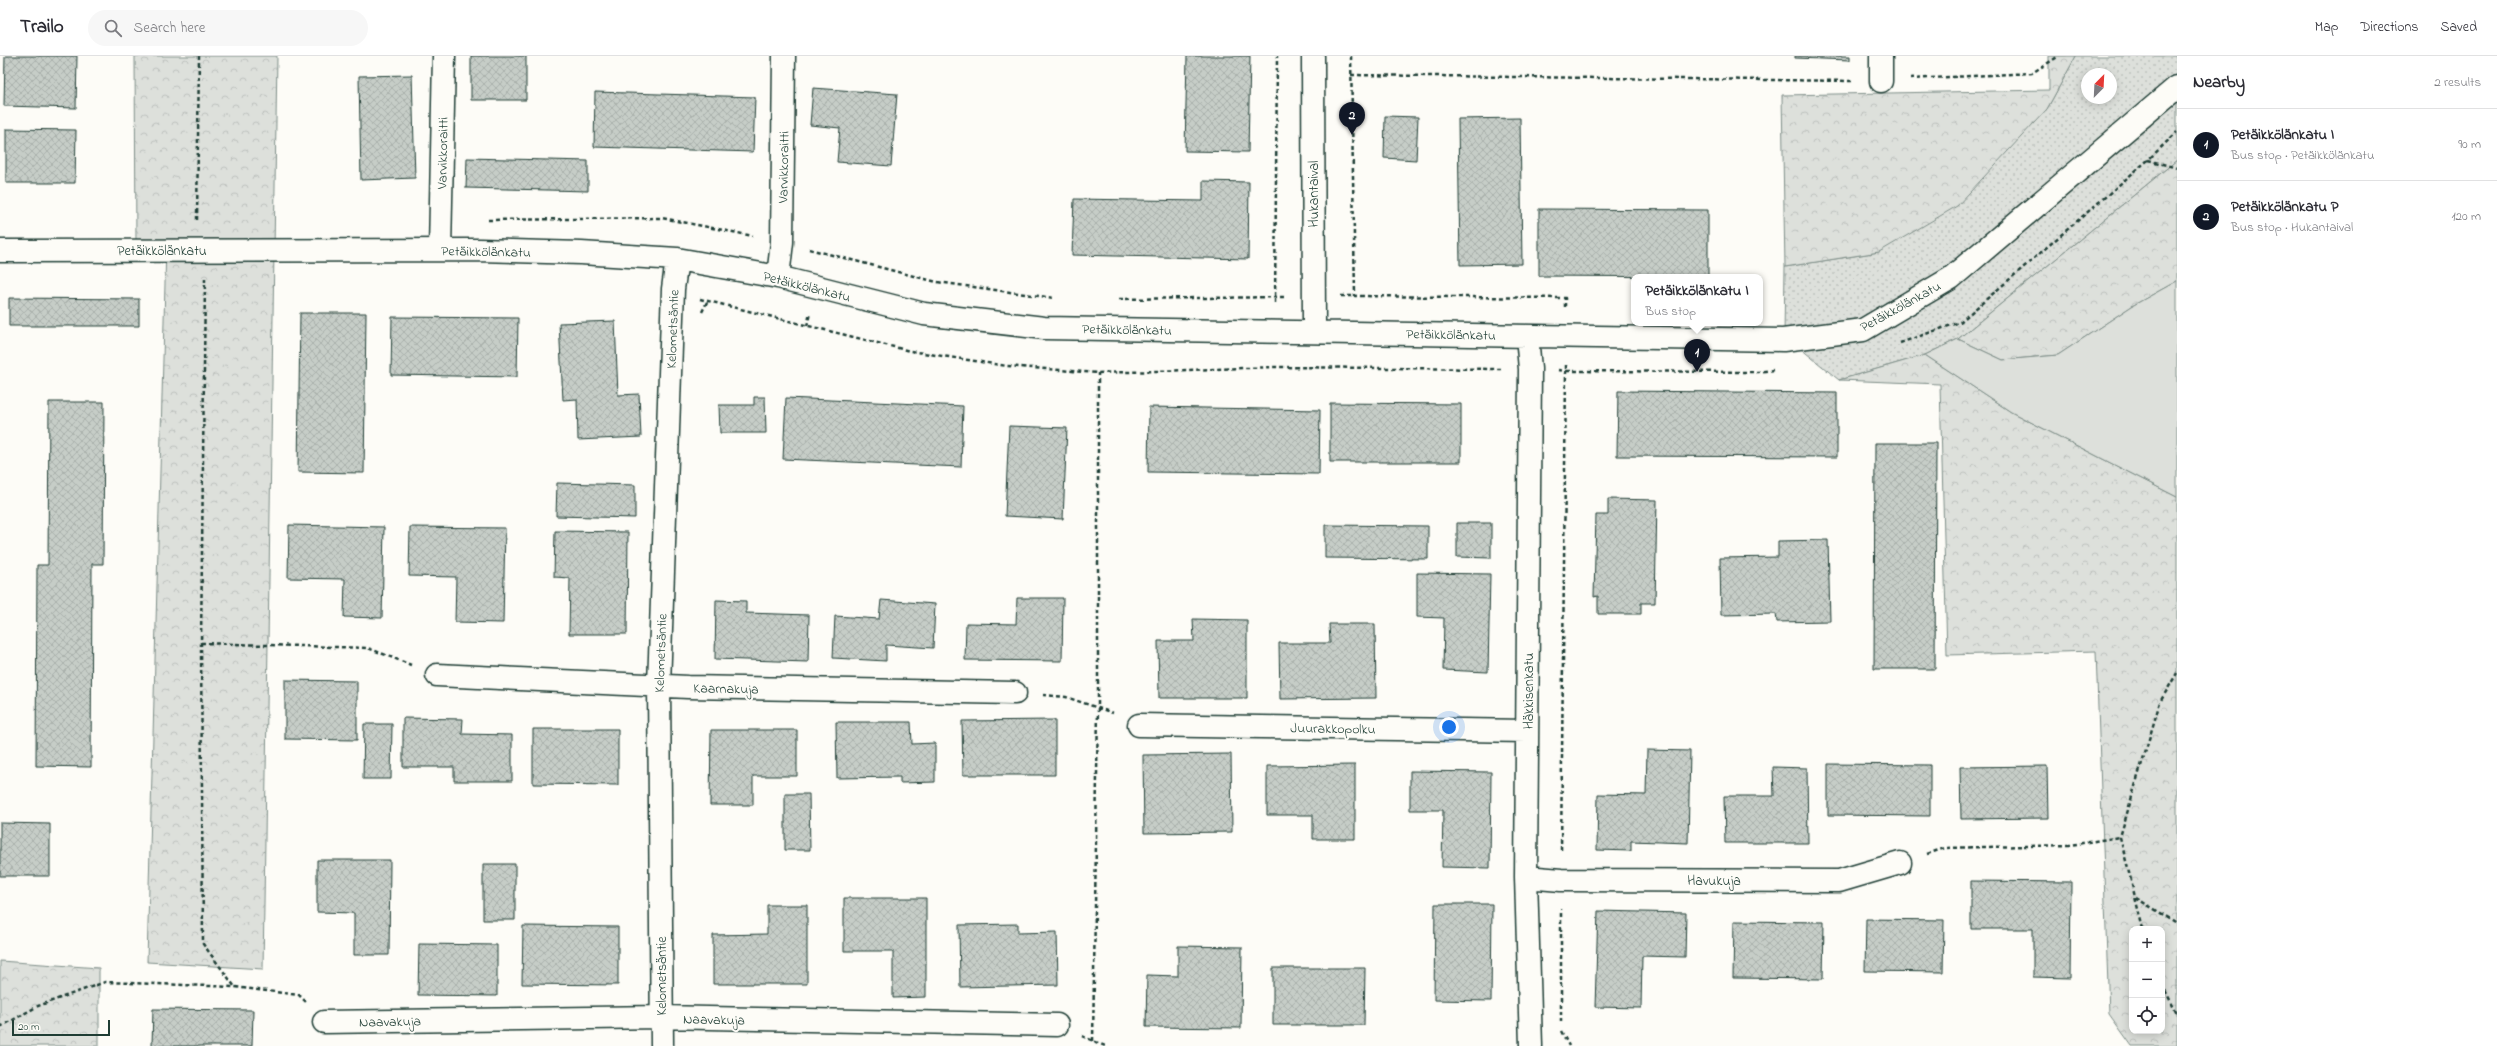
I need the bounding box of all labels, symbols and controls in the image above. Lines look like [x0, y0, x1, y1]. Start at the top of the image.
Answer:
search box [88, 10, 368, 46]
text: Trailo [20, 14, 64, 41]
icon: search [102, 17, 124, 39]
text: Search here [134, 17, 205, 39]
text: Map [2315, 17, 2338, 38]
text: Directions [2360, 17, 2418, 38]
text: Saved [2440, 17, 2477, 38]
north arrow [2081, 68, 2117, 104]
text: Nearby [2193, 70, 2245, 95]
text: 2 results [2434, 73, 2481, 92]
pin: 2 [1339, 102, 1365, 135]
street label: Varvikkoraitti [432, 117, 455, 190]
text: Petäikkölänkatu I [2231, 124, 2334, 146]
street label: Varvikkoraitti [773, 131, 796, 204]
text: 1 [2204, 135, 2208, 154]
text: 90 m [2458, 135, 2481, 154]
text: Bus stop · Petäikkölänkatu [2231, 146, 2374, 165]
street label: Hukantaival [1304, 161, 1325, 227]
text: Petäikkölänkatu P [2231, 196, 2339, 218]
text: 2 [2203, 207, 2209, 226]
text: 120 m [2451, 207, 2481, 226]
text: Bus stop · Hukantaival [2231, 218, 2353, 237]
street label: Petäikkölänkatu [117, 241, 207, 262]
street label: Petäikkölänkatu [441, 241, 531, 264]
street label: Petäikkölänkatu [761, 266, 853, 308]
popup [1631, 274, 1763, 326]
street label: Petäikkölänkatu [1856, 276, 1945, 338]
text: Petäikkölänkatu I [1645, 280, 1749, 302]
street label: Kelometsäntie [662, 288, 685, 369]
text: Bus stop [1645, 302, 1696, 321]
street label: Petäikkölänkatu [1082, 319, 1172, 342]
street label: Petäikkölänkatu [1406, 324, 1496, 347]
pin: 1 [1684, 339, 1710, 372]
street label: Kelometsäntie [650, 612, 673, 693]
street label: Häkkisenkatu [1519, 653, 1540, 729]
street label: Kaarnakuja [693, 678, 759, 701]
your location [1439, 717, 1459, 737]
street label: Juurakkopolku [1290, 718, 1376, 741]
street label: Havukuja [1687, 871, 1741, 892]
map controls [2129, 926, 2165, 1034]
button: + [2129, 926, 2165, 962]
street label: Kelometsäntie [652, 936, 673, 1016]
button: − [2129, 962, 2165, 998]
button: locate [2129, 998, 2165, 1034]
street label: Naavakuja [683, 1009, 745, 1032]
street label: Naavakuja [359, 1011, 421, 1034]
scale bar [12, 1018, 110, 1037]
text: 20 m [18, 1019, 40, 1035]

